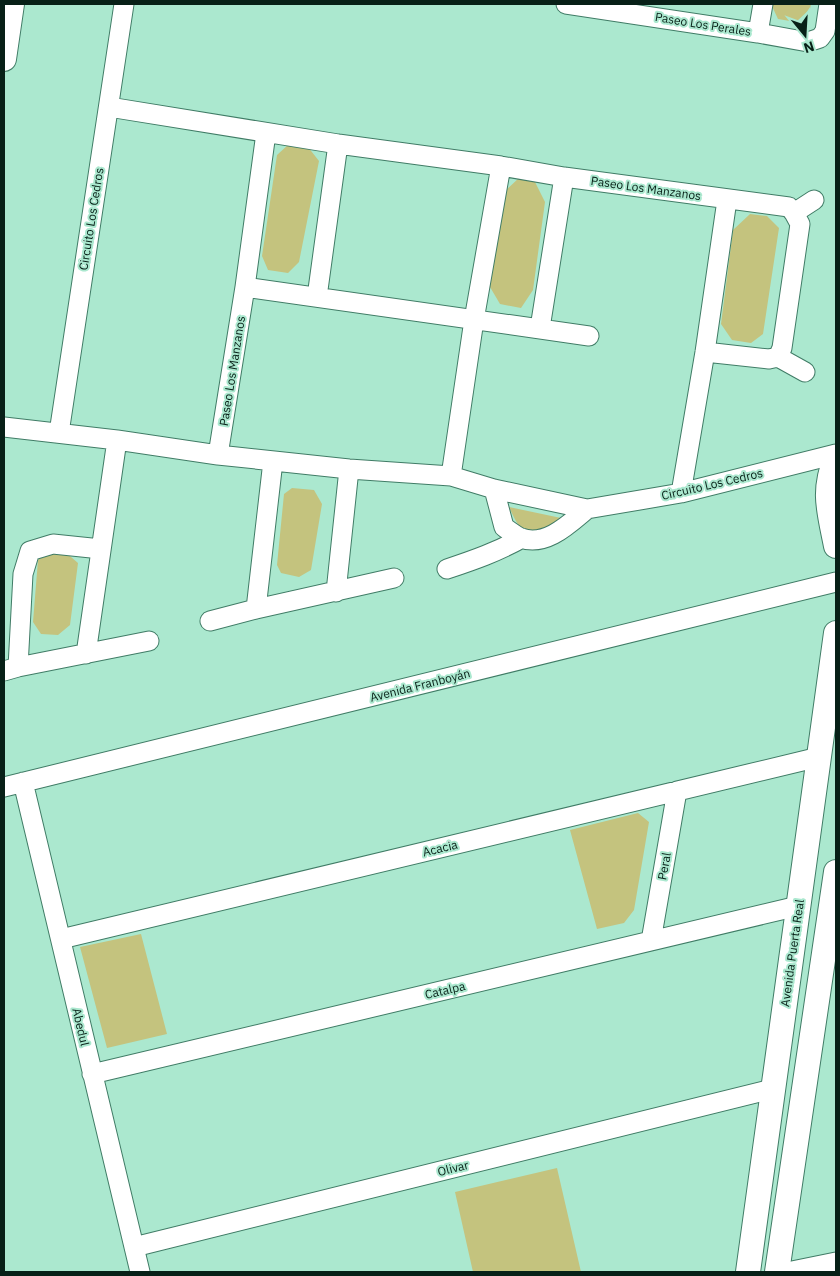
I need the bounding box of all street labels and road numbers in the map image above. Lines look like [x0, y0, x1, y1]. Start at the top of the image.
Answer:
street label: Paseo Los Perales [654, 9, 752, 39]
street label: Circuito Los Cedros [75, 167, 107, 271]
street label: Paseo Los Manzanos [590, 173, 702, 203]
street label: Paseo Los Manzanos [216, 315, 248, 427]
street label: Circuito Los Cedros [660, 465, 764, 503]
street label: Avenida Franboyán [368, 665, 472, 705]
street label: Acacia [421, 837, 460, 859]
street label: Peral [654, 851, 674, 881]
street label: Avenida Puerta Real [777, 898, 807, 1008]
street label: Catalpa [423, 978, 467, 1002]
street label: Abedul [69, 1007, 93, 1047]
street label: Olivar [436, 1157, 471, 1179]

